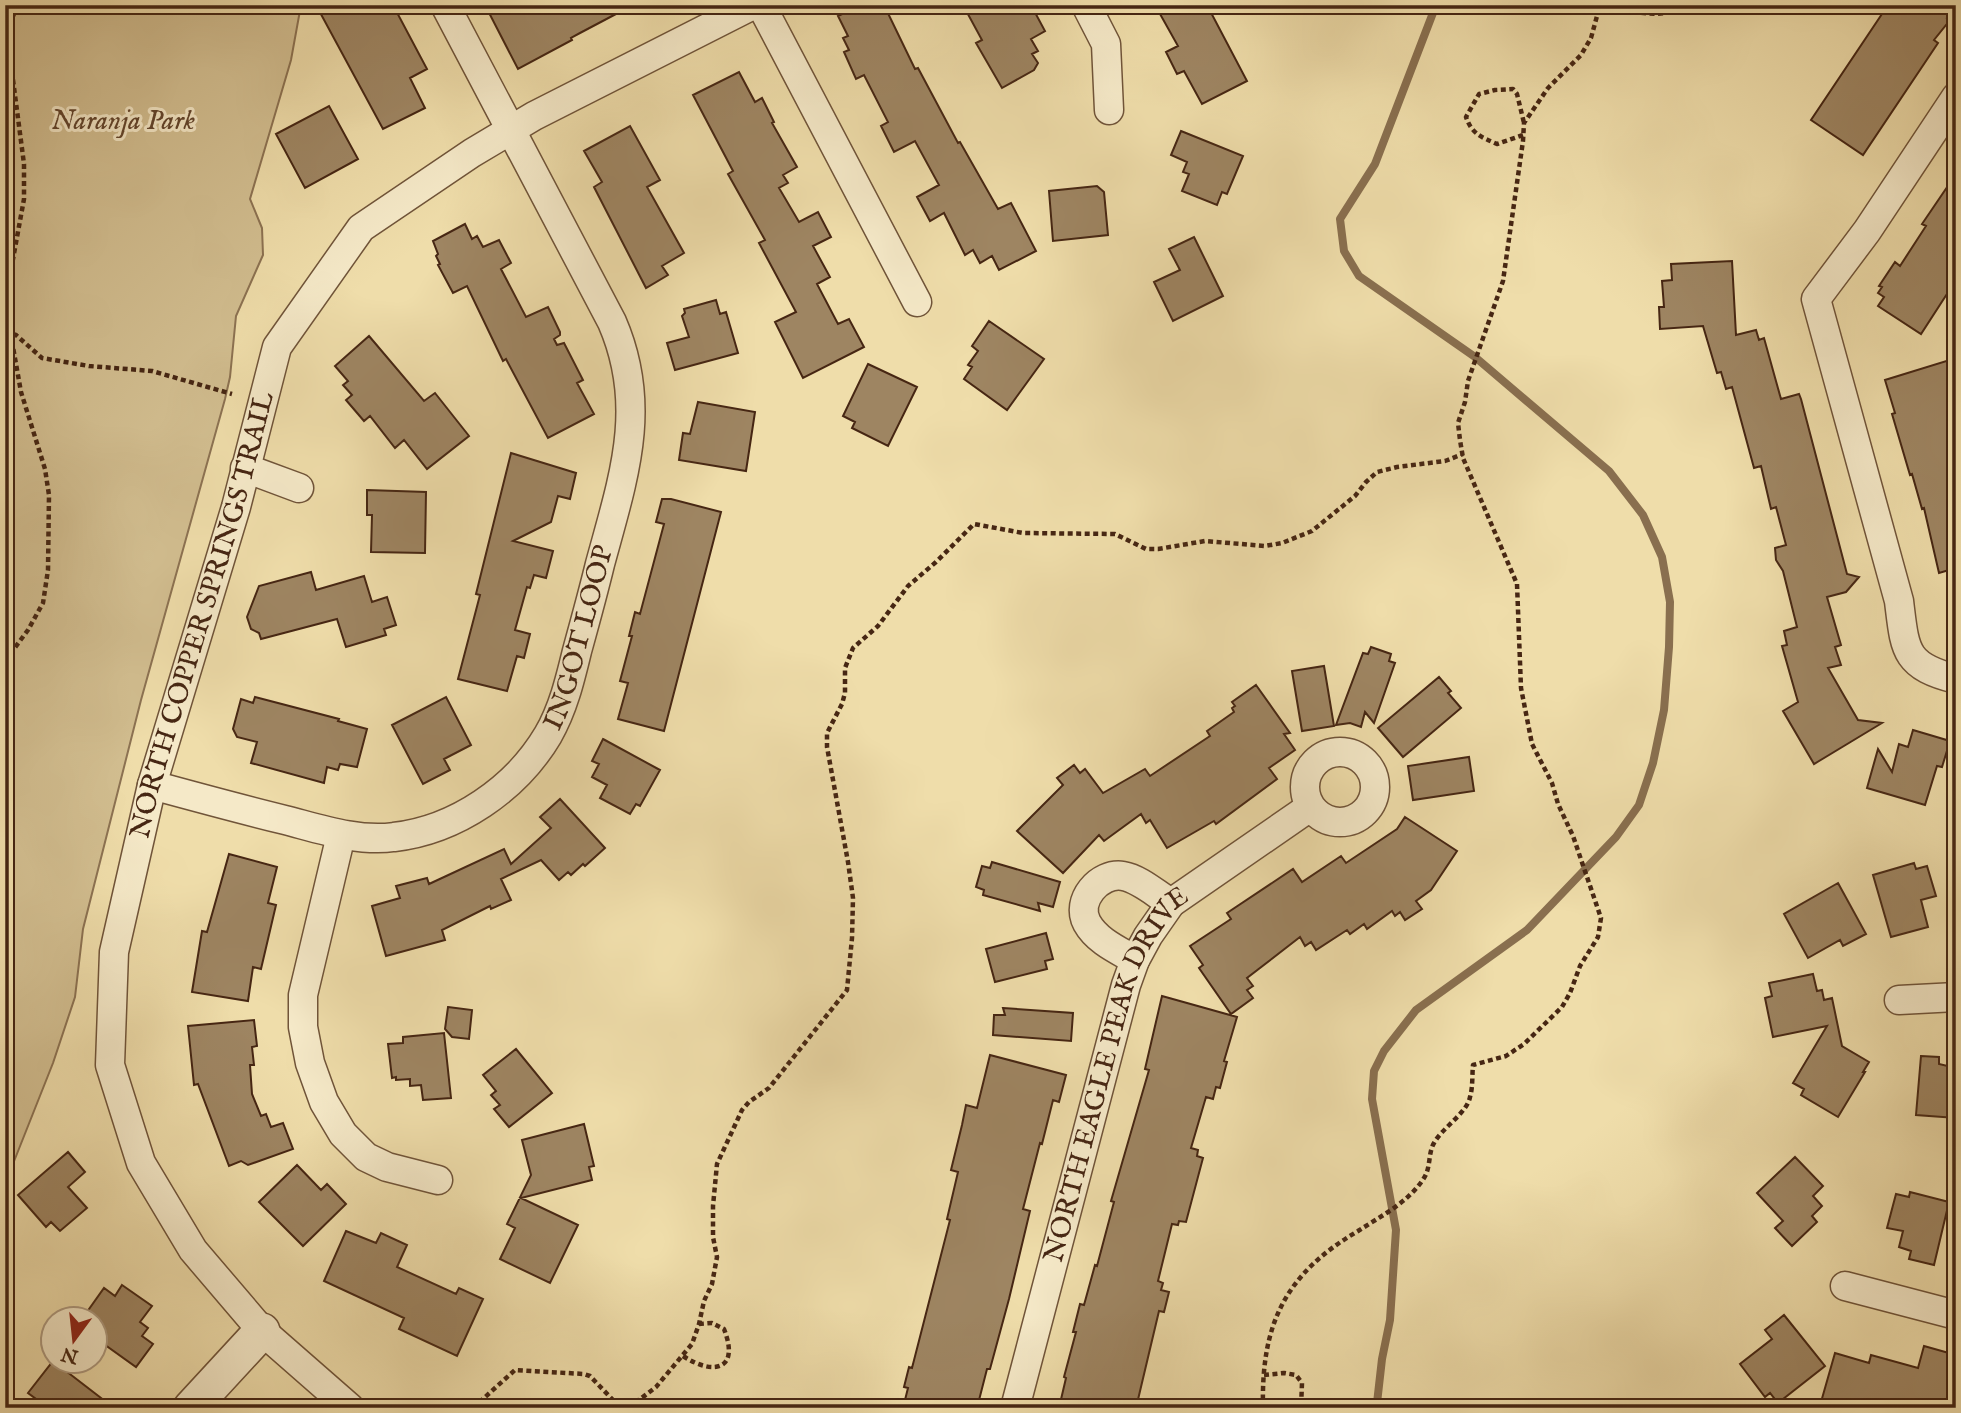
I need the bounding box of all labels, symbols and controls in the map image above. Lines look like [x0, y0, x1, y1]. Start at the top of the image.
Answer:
park label: Naranja Park [51, 104, 195, 139]
street label: NORTH COPPER SPRINGS TRAIL [123, 388, 282, 842]
street label: INGOT LOOP [536, 542, 622, 736]
street label: NORTH EAGLE PEAK DRIVE [1036, 879, 1195, 1266]
north arrow [38, 1304, 108, 1374]
text: N [59, 1341, 82, 1368]

